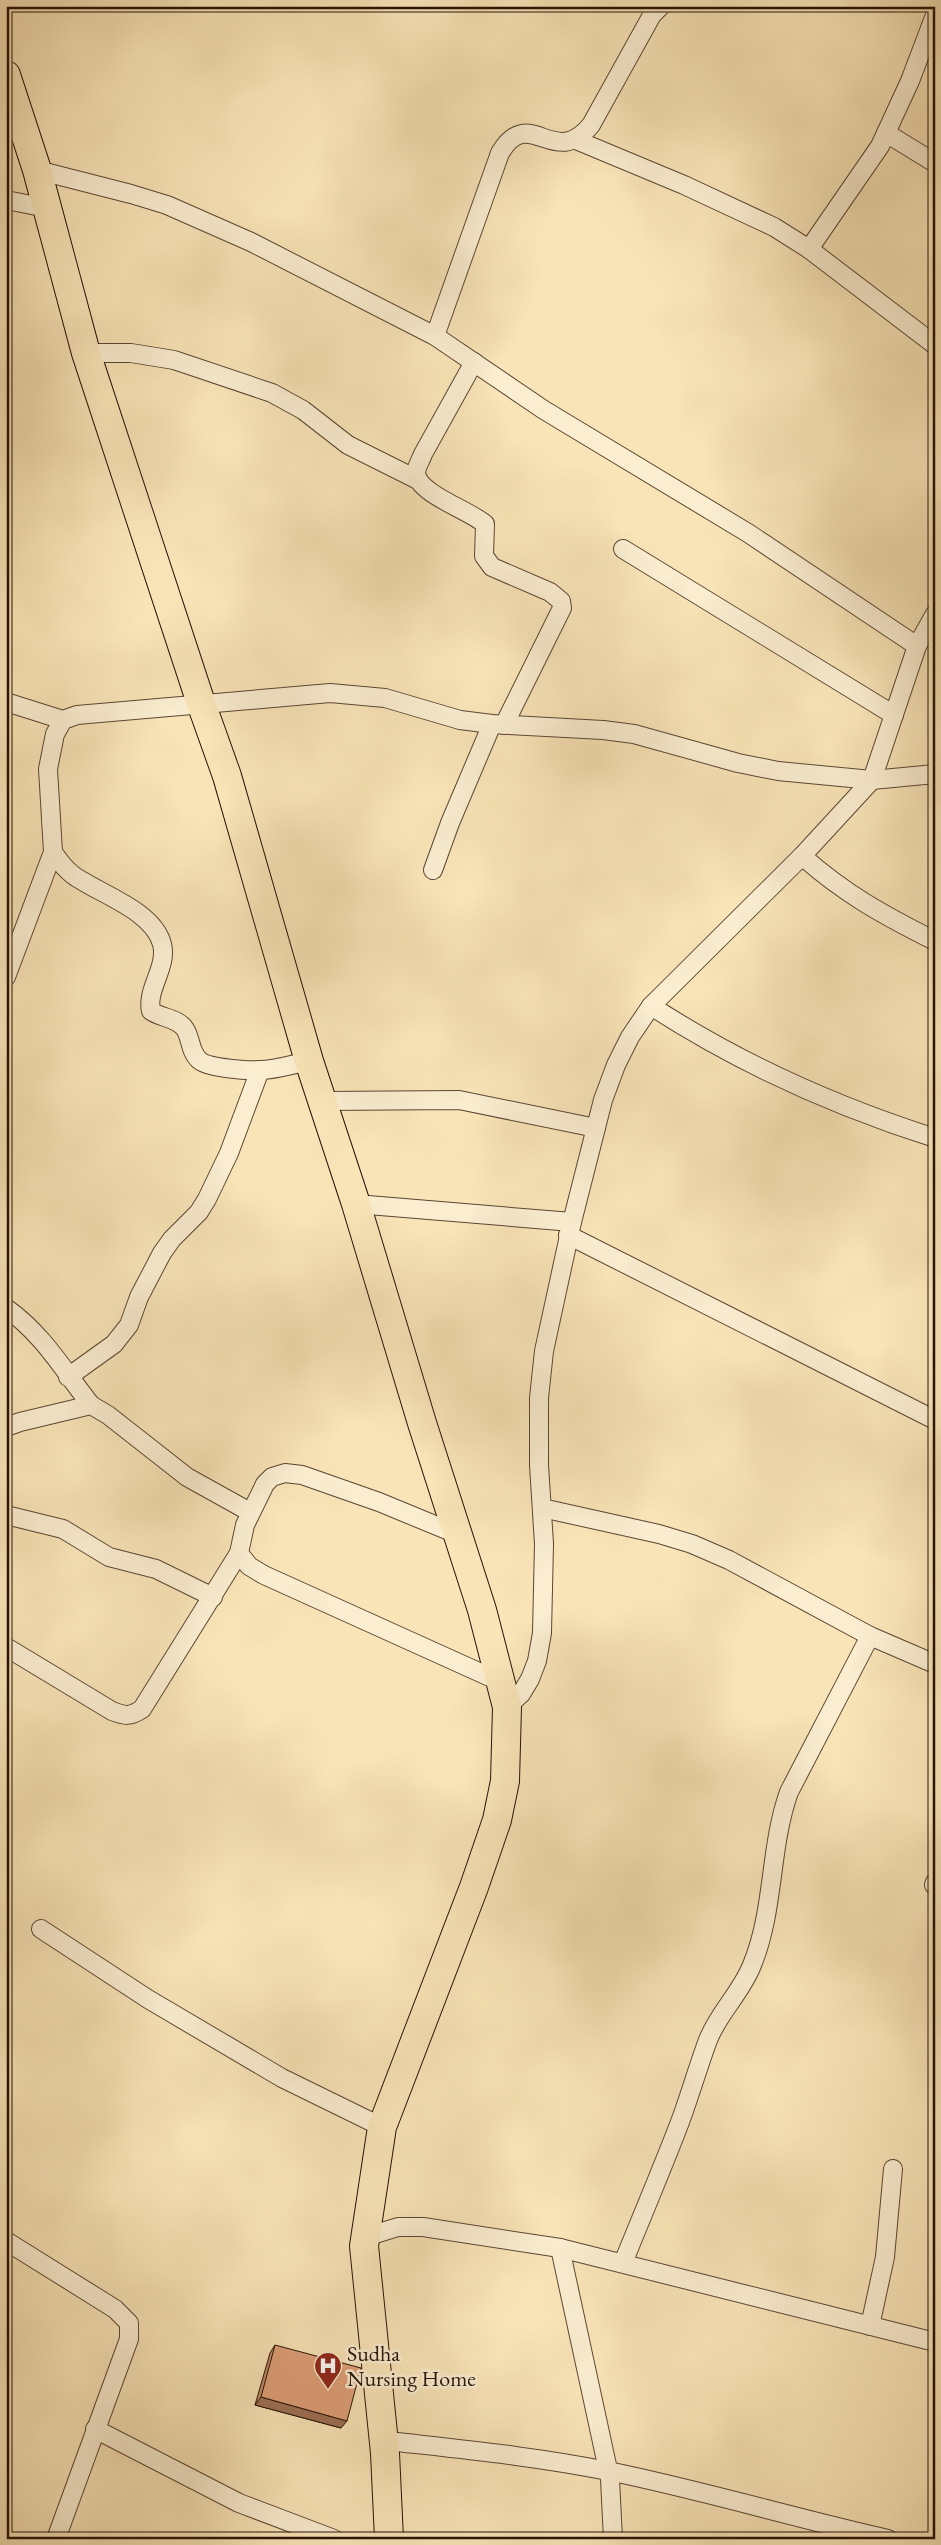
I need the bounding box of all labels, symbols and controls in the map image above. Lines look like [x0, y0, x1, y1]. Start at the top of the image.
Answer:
place label: Sudha Nursing Home [347, 2339, 476, 2393]
hospital icon: Sudha Nursing Home [313, 2351, 343, 2390]

